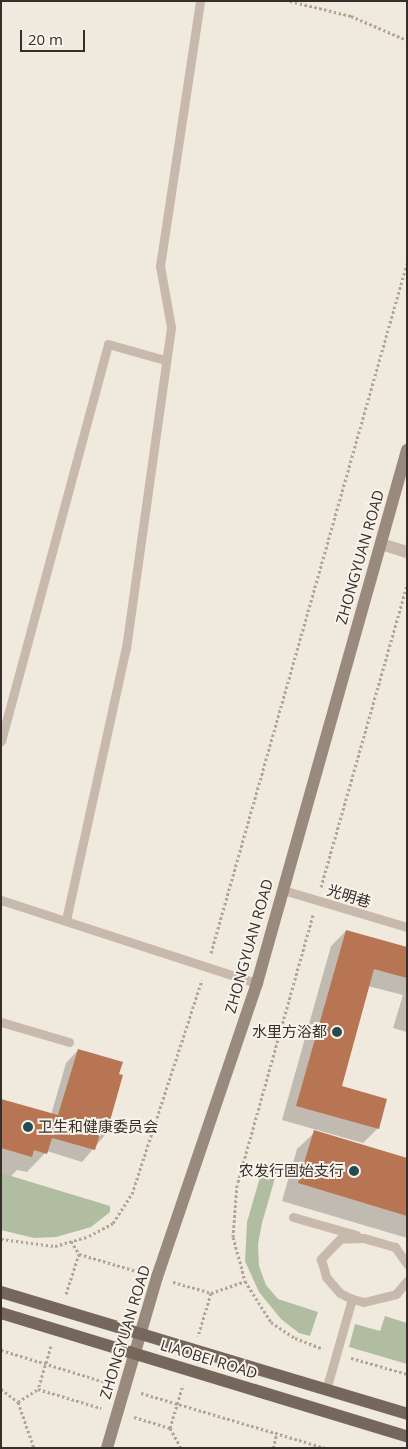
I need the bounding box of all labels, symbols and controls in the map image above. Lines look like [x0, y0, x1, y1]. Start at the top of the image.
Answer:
scale bar [22, 20, 88, 52]
text: 20 m [28, 29, 63, 49]
street label: ZHONGYUAN ROAD [332, 488, 388, 626]
street label: ZHONGYUAN ROAD [221, 877, 277, 1015]
street label: 光明巷 [325, 881, 373, 911]
place label: 水里方浴都 [252, 1023, 327, 1041]
marker: 水里方浴都 [331, 1026, 343, 1038]
place label: 卫生和健康委员会 [38, 1118, 158, 1136]
marker: 卫生和健康委员会 [22, 1121, 34, 1133]
place label: 农发行固始支行 [239, 1162, 344, 1180]
marker: 农发行固始支行 [348, 1165, 360, 1177]
street label: ZHONGYUAN ROAD [96, 1263, 154, 1401]
street label: LIAOBEI ROAD [158, 1336, 260, 1382]

